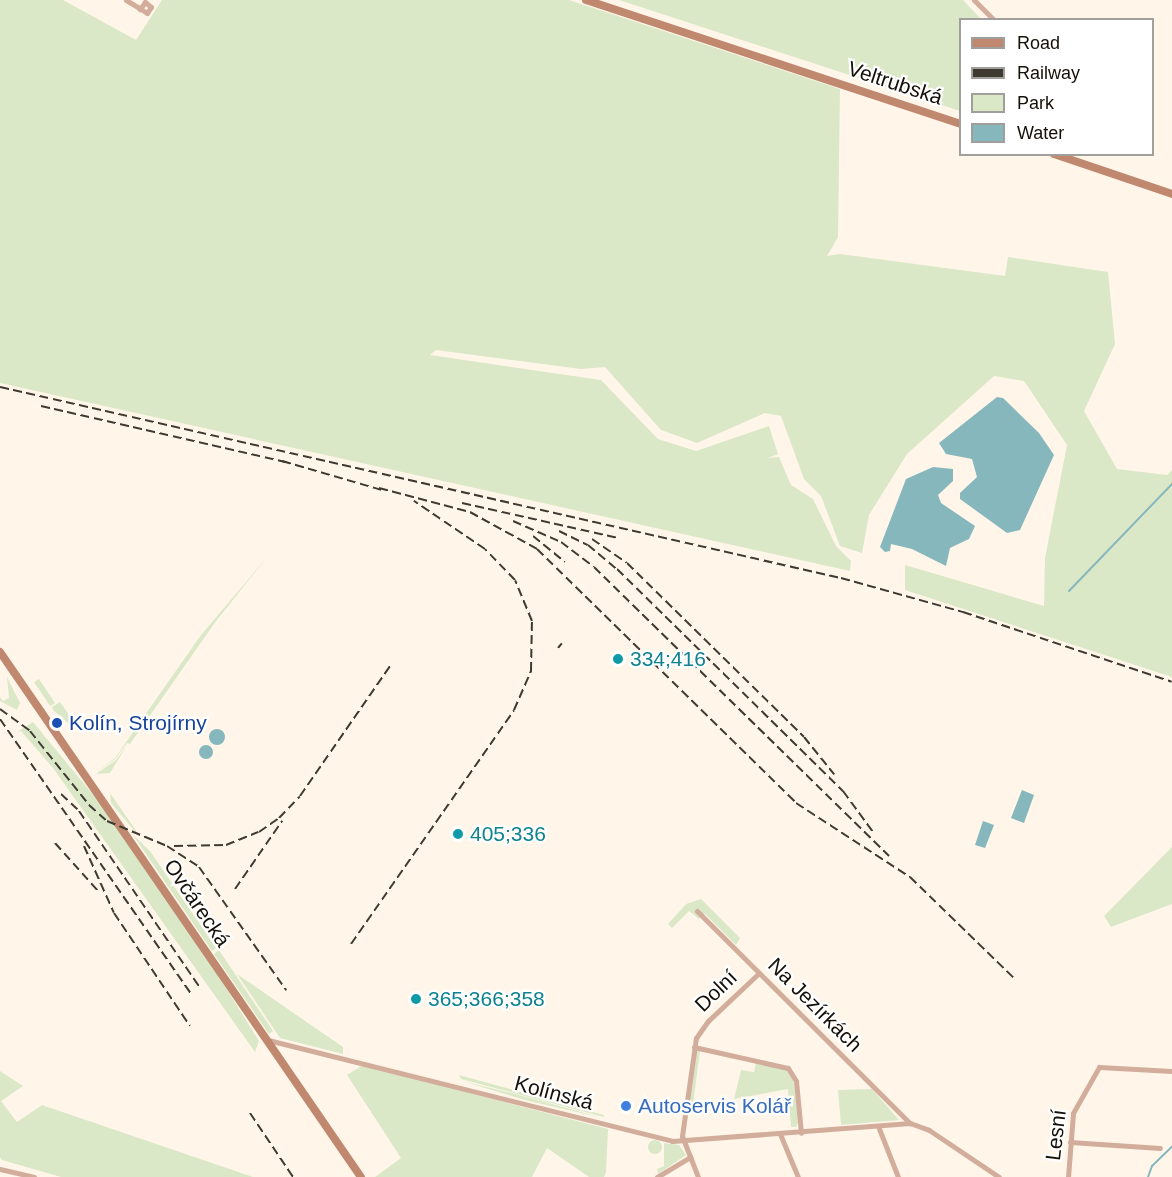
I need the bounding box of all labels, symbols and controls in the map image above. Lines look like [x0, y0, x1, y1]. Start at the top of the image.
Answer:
legend [959, 18, 1154, 156]
text: Road [1017, 33, 1060, 53]
street label: Veltrubská [844, 56, 946, 110]
text: Railway [1017, 63, 1080, 83]
text: Park [1017, 93, 1054, 113]
text: Water [1017, 123, 1064, 143]
place label: 334;416 [630, 646, 706, 672]
marker: 334;416 [611, 652, 625, 666]
place label: Kolín, Strojírny [69, 710, 207, 736]
marker: Kolín, Strojírny [50, 716, 64, 730]
place label: 405;336 [470, 821, 546, 847]
marker: 405;336 [451, 827, 465, 841]
street label: Ovčárecká [158, 854, 236, 952]
street label: Na Jezírkách [763, 953, 867, 1057]
street label: Dolní [690, 965, 742, 1017]
place label: 365;366;358 [428, 986, 545, 1012]
marker: 365;366;358 [409, 992, 423, 1006]
street label: Kolínská [512, 1070, 596, 1116]
place label: Autoservis Kolář [638, 1093, 791, 1119]
marker: Autoservis Kolář [619, 1099, 633, 1113]
street label: Lesní [1040, 1108, 1072, 1162]

